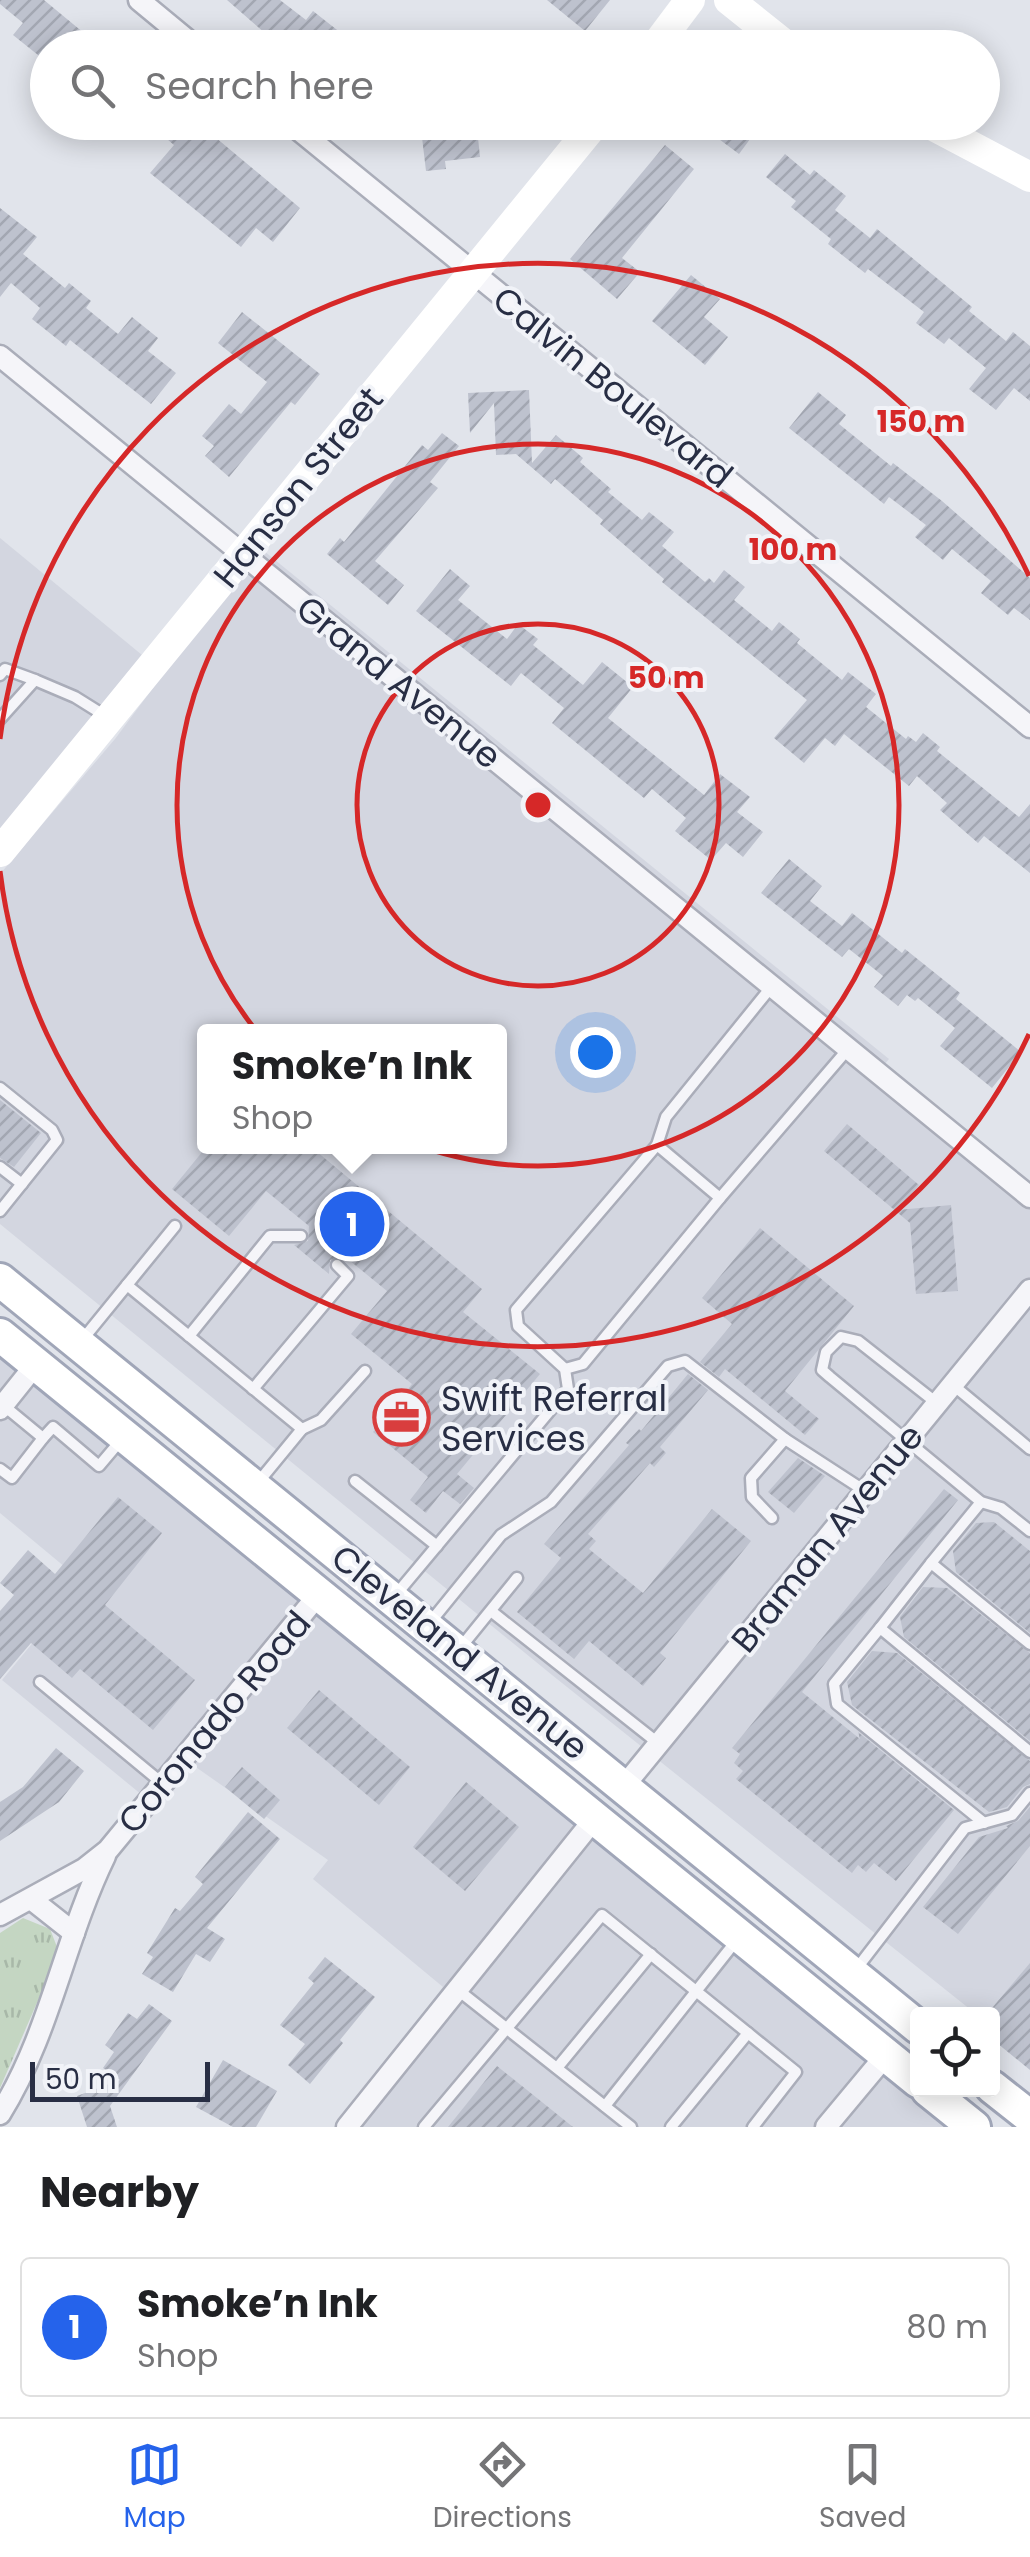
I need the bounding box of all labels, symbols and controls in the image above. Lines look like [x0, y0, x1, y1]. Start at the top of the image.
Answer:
search box [30, 30, 1000, 140]
icon: search [65, 58, 120, 113]
text: Search here [145, 59, 374, 112]
street label: Calvin Boulevard [483, 275, 743, 499]
street label: Hanson Street [202, 376, 394, 598]
text: 150 m [877, 400, 965, 443]
text: 100 m [749, 528, 837, 571]
street label: Grand Avenue [286, 584, 512, 780]
text: 50 m [627, 656, 705, 699]
centre of rings [520, 787, 556, 823]
popup [197, 1024, 507, 1154]
your location [570, 1027, 621, 1078]
text: Smoke’n Ink [232, 1039, 472, 1092]
text: Shop [232, 1095, 313, 1140]
pin: 1 [320, 1186, 384, 1262]
place label: Swift Referral Services [441, 1374, 667, 1463]
office icon: Swift Referral Services [372, 1388, 432, 1448]
street label: Braman Avenue [720, 1413, 934, 1663]
street label: Cleveland Avenue [321, 1533, 599, 1771]
street label: Coronado Road [106, 1600, 322, 1844]
map controls [910, 2007, 1000, 2097]
button: locate [910, 2007, 1000, 2097]
scale bar [30, 2057, 210, 2102]
text: 50 m [45, 2060, 116, 2099]
text: Nearby [40, 2163, 199, 2222]
text: Smoke’n Ink [137, 2277, 378, 2330]
text: 1 [68, 2304, 81, 2349]
text: 80 m [906, 2304, 988, 2349]
text: Shop [137, 2333, 218, 2378]
tab: Map [124, 2437, 186, 2539]
tab: Directions [433, 2437, 572, 2539]
tab: Saved [819, 2437, 906, 2539]

